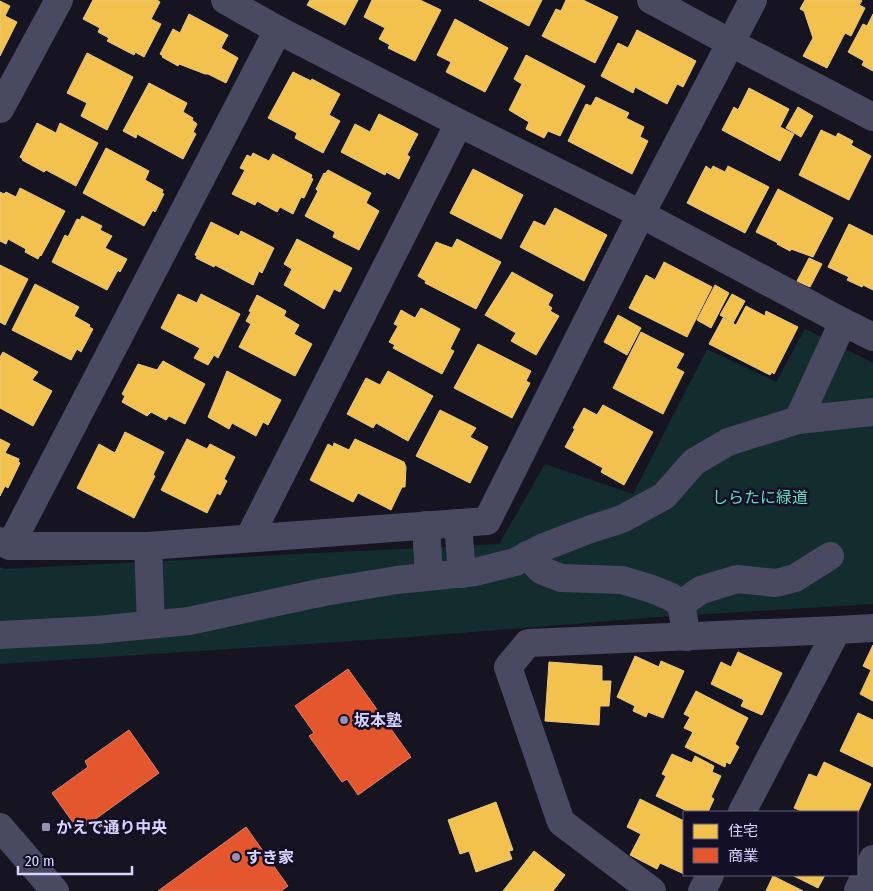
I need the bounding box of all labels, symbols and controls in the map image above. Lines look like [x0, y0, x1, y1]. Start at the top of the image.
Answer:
park label: しらたに緑道 [712, 488, 808, 507]
place label: 坂本塾 [354, 711, 402, 730]
marker: 坂本塾 [338, 714, 350, 726]
legend [683, 811, 858, 876]
place label: かえで通り中央 [56, 818, 168, 837]
marker: かえで通り中央 [40, 821, 52, 833]
text: 住宅 [728, 822, 758, 840]
scale bar [18, 844, 131, 876]
text: 商業 [728, 847, 758, 865]
place label: すき家 [246, 848, 294, 867]
marker: すき家 [230, 851, 242, 863]
text: 20 m [25, 852, 55, 870]

